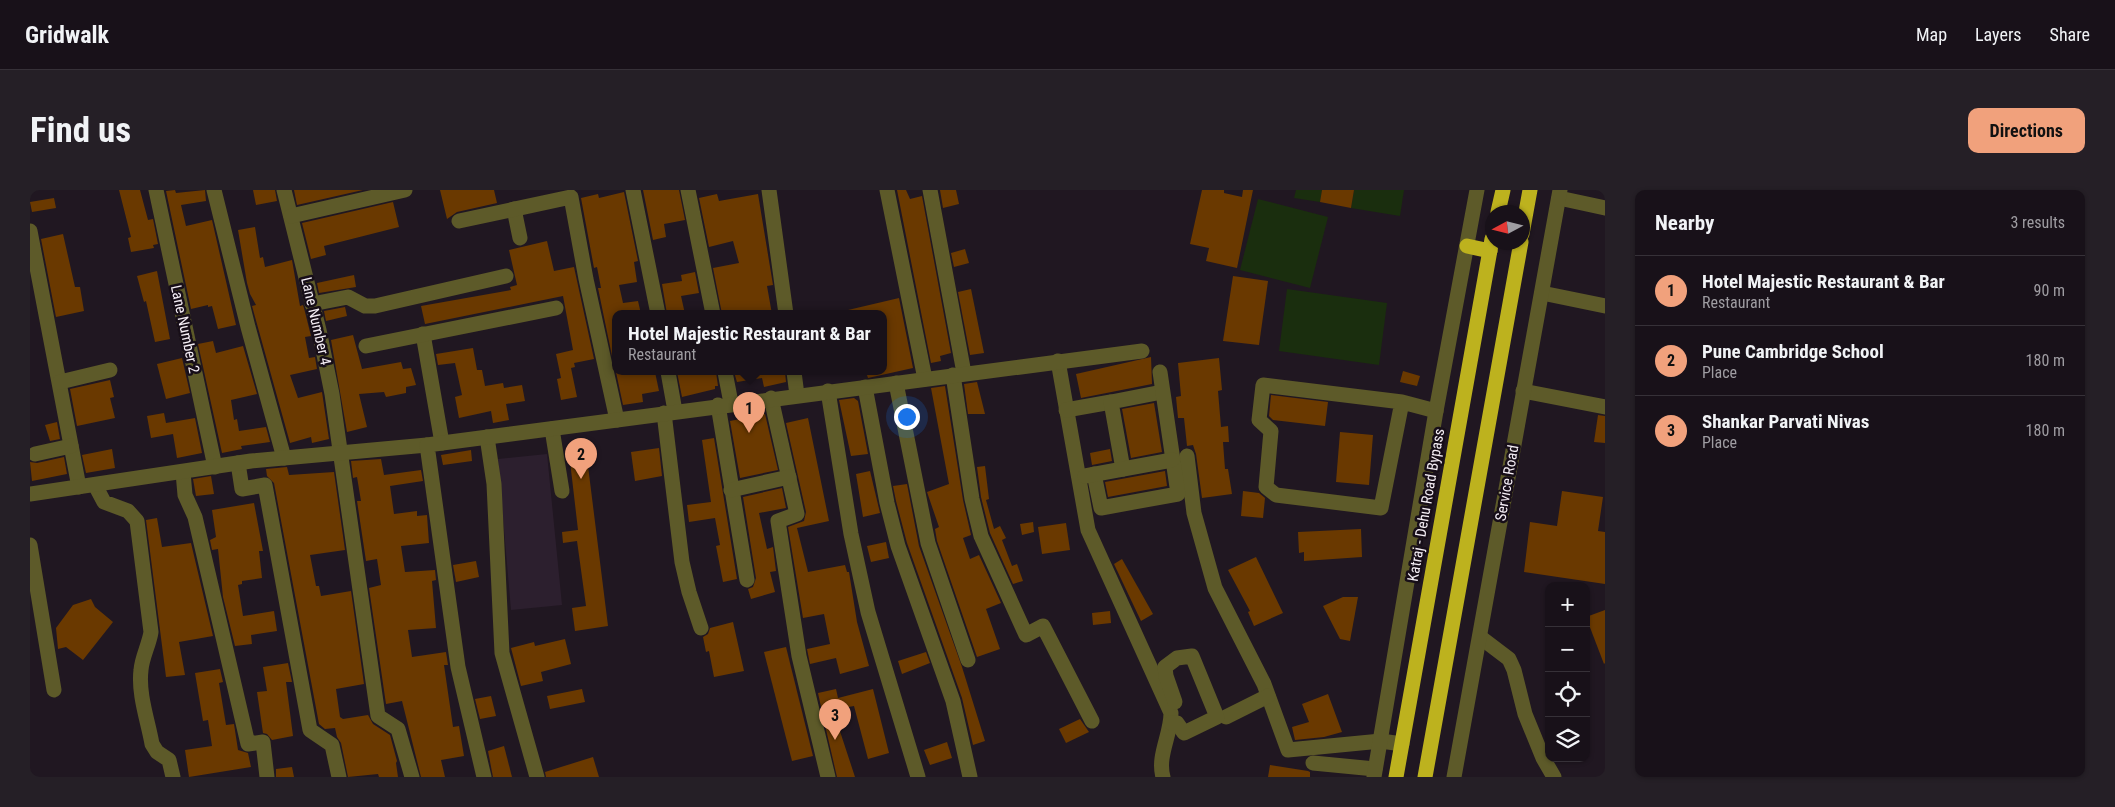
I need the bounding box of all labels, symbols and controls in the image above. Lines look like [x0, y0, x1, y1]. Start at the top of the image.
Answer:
text: Gridwalk [25, 21, 109, 49]
text: Map [1916, 24, 1947, 45]
text: Layers [1975, 24, 2022, 45]
text: Share [2050, 24, 2090, 45]
button: Directions [1968, 108, 2085, 153]
text: Find us [30, 110, 131, 151]
north arrow [1485, 205, 1530, 250]
text: Nearby [1655, 211, 1714, 235]
text: 3 results [2010, 213, 2065, 232]
text: Hotel Majestic Restaurant & Bar [1702, 270, 1945, 293]
street label: Lane Number 4 [297, 275, 335, 367]
text: 1 [1667, 281, 1675, 300]
text: 90 m [2033, 281, 2065, 300]
street label: Lane Number 2 [167, 283, 203, 375]
text: Restaurant [1702, 293, 1770, 312]
popup [612, 310, 887, 375]
text: Hotel Majestic Restaurant & Bar [628, 322, 871, 345]
text: Pune Cambridge School [1702, 340, 1884, 363]
text: Restaurant [628, 345, 696, 364]
text: 2 [1667, 351, 1675, 370]
text: 180 m [2026, 351, 2065, 370]
text: Place [1702, 363, 1737, 382]
pin: 1 [733, 392, 765, 433]
your location [894, 404, 920, 430]
text: Shankar Parvati Nivas [1702, 410, 1869, 433]
text: 3 [1667, 421, 1675, 440]
text: 180 m [2026, 421, 2065, 440]
street label: Katraj - Dehu Road Bypass [1404, 427, 1448, 583]
text: Place [1702, 433, 1737, 452]
pin: 2 [565, 438, 597, 479]
street label: Service Road [1491, 444, 1523, 522]
map controls [1545, 582, 1590, 762]
button: + [1545, 582, 1590, 627]
button: − [1545, 627, 1590, 672]
button: locate [1545, 672, 1590, 717]
pin: 3 [819, 699, 851, 740]
button: layers [1545, 717, 1590, 762]

